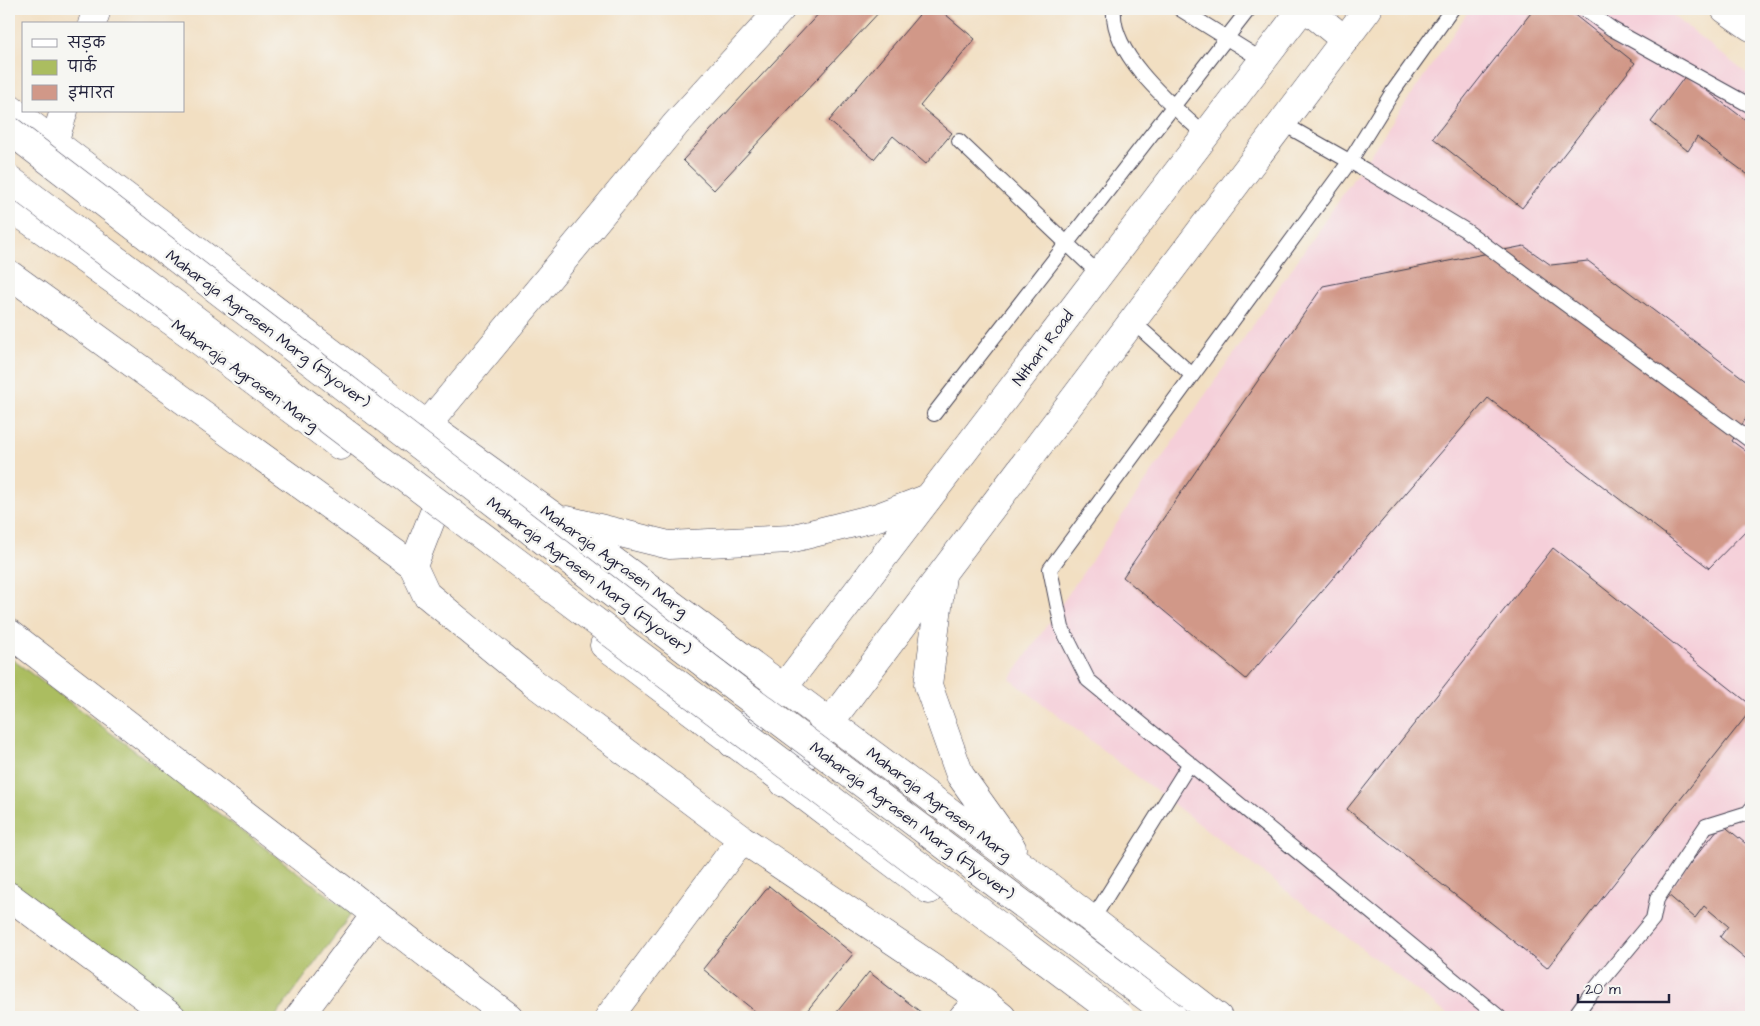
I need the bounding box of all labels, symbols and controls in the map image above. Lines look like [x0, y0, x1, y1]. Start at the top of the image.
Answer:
legend [22, 22, 185, 112]
text: सड़क [67, 33, 106, 54]
text: पार्क [67, 55, 98, 78]
text: इमारत [68, 83, 115, 104]
street label: Maharaja Agrasen Marg (Flyover) [162, 246, 374, 412]
street label: Nithari Road [1007, 306, 1079, 390]
street label: Maharaja Agrasen Marg [168, 315, 322, 435]
street label: Maharaja Agrasen Marg (Flyover) [482, 492, 696, 661]
street label: Maharaja Agrasen Marg [535, 500, 692, 623]
street label: Maharaja Agrasen Marg (Flyover) [805, 737, 1019, 906]
street label: Maharaja Agrasen Marg [861, 742, 1016, 867]
scale bar [1578, 971, 1669, 1003]
text: 20 m [1585, 979, 1621, 1000]

